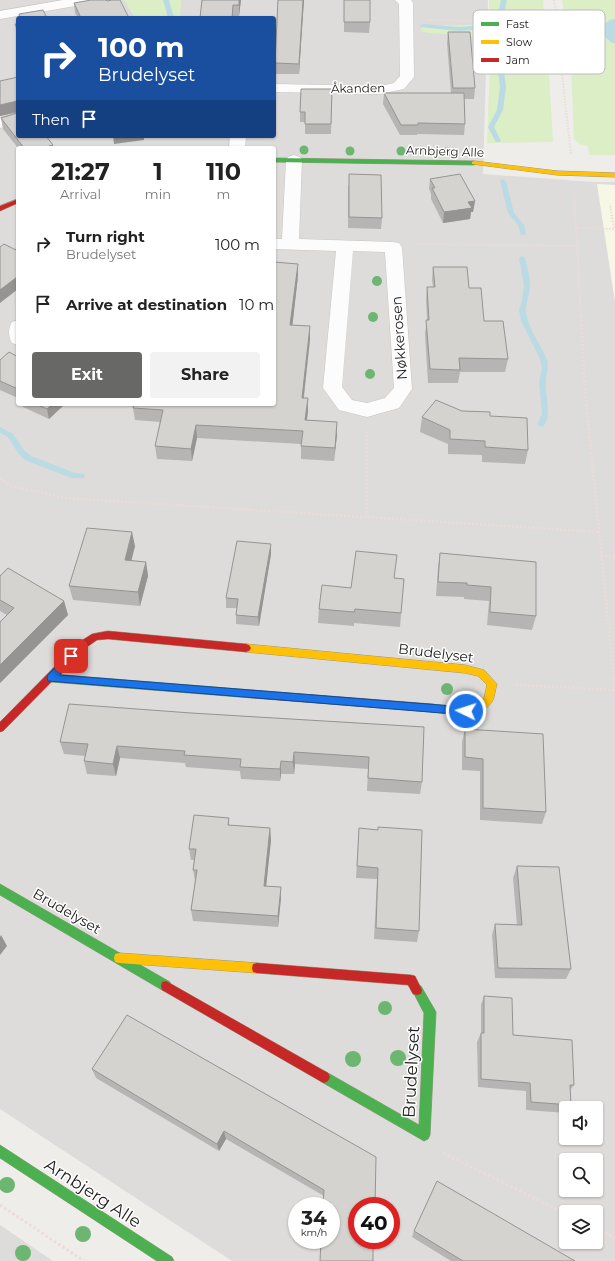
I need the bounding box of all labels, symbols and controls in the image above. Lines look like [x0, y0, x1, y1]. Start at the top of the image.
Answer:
legend [473, 10, 605, 74]
text: Fast [506, 17, 530, 31]
text: 100 m [98, 30, 184, 64]
icon: right [32, 32, 84, 84]
text: Slow [506, 35, 532, 49]
text: Jam [505, 53, 530, 67]
text: Brudelyset [98, 64, 195, 86]
street label: Åkanden [331, 80, 385, 96]
icon: arrive [78, 108, 100, 130]
text: Then [32, 110, 70, 129]
street label: Arnbjerg Alle [406, 142, 484, 160]
text: 21:27 [51, 157, 110, 186]
text: 1 [153, 157, 163, 186]
text: 110 [206, 157, 241, 186]
text: Arrival [60, 186, 101, 202]
text: min [145, 186, 171, 202]
text: m [217, 186, 230, 202]
text: Turn right [66, 227, 145, 246]
icon: right [32, 233, 54, 255]
text: 100 m [215, 235, 260, 254]
text: Brudelyset [66, 246, 136, 262]
icon: arrive [32, 293, 54, 315]
text: Arrive at destination [66, 295, 227, 314]
text: 10 m [239, 295, 274, 314]
street label: Nøkkerosen [387, 295, 411, 381]
button: Exit [32, 352, 142, 398]
button: Share [150, 352, 260, 398]
pin [54, 639, 88, 673]
street label: Brudelyset [397, 639, 475, 667]
icon: arrive [60, 645, 82, 667]
position arrow [445, 690, 487, 732]
street label: Brudelyset [30, 884, 105, 938]
street label: Brudelyset [399, 1025, 423, 1118]
map controls [559, 1101, 603, 1249]
button: sound [559, 1101, 603, 1145]
button: search [559, 1153, 603, 1197]
street label: Arnbjerg Alle [41, 1154, 145, 1232]
speed limit sign: 40 [348, 1197, 400, 1249]
button: layers [559, 1205, 603, 1249]
text: 34 [301, 1206, 327, 1230]
text: km/h [301, 1226, 327, 1239]

